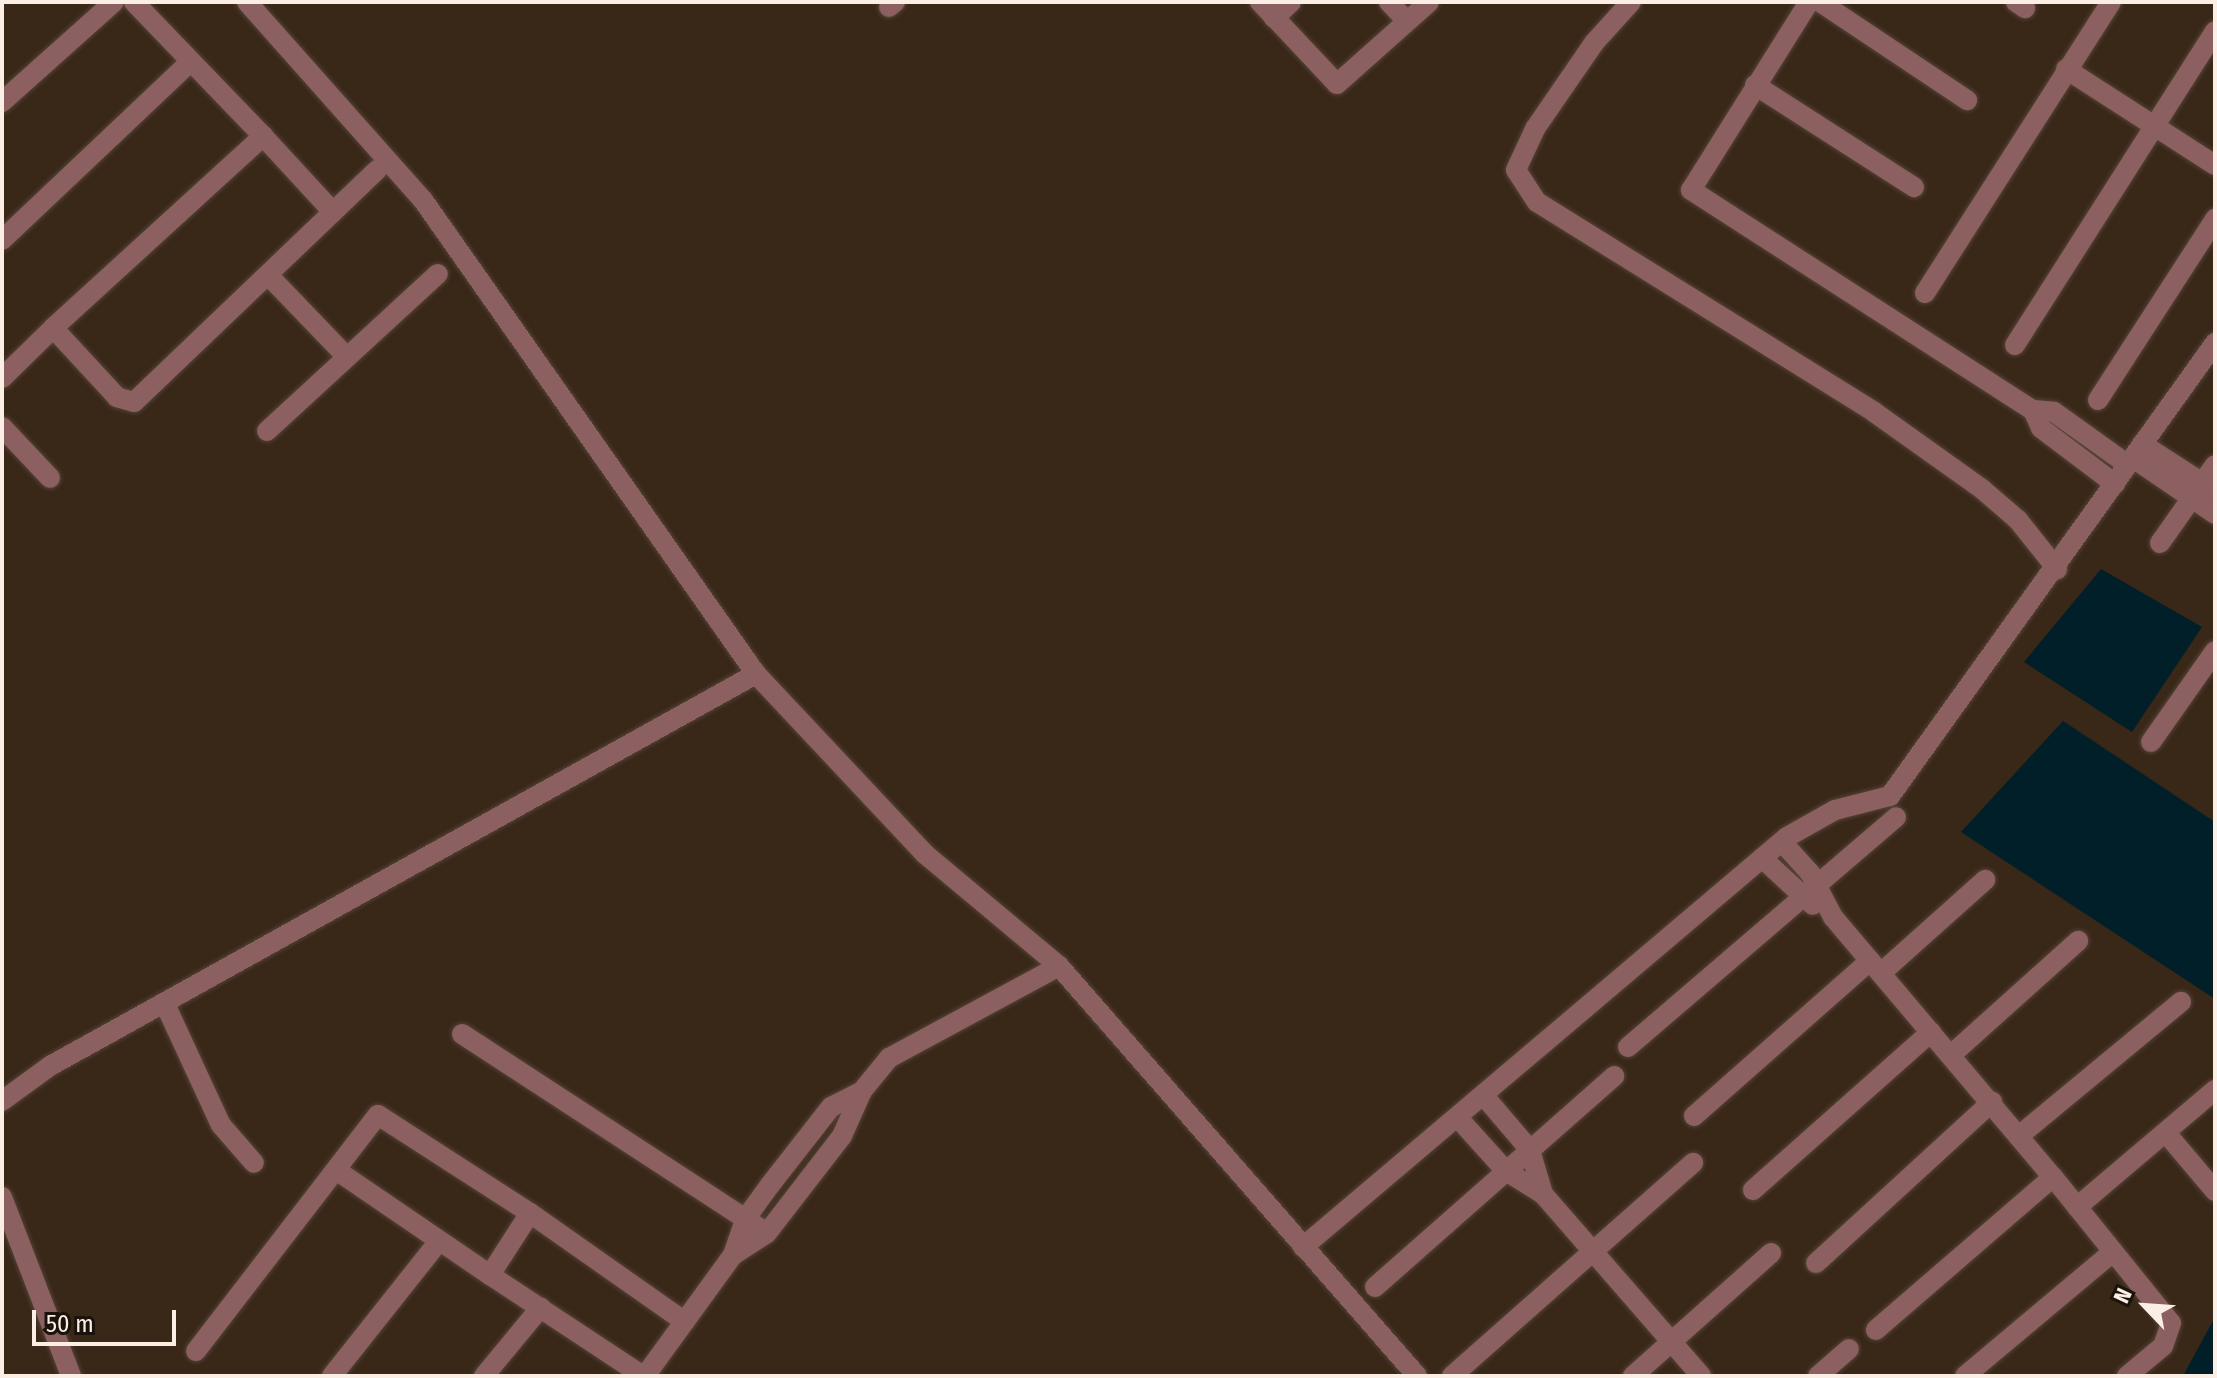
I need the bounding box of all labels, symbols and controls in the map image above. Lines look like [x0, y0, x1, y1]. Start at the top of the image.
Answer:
north arrow [2105, 1266, 2185, 1346]
text: N [2108, 1284, 2138, 1307]
scale bar [36, 1294, 180, 1344]
text: 50 m [46, 1310, 94, 1338]

